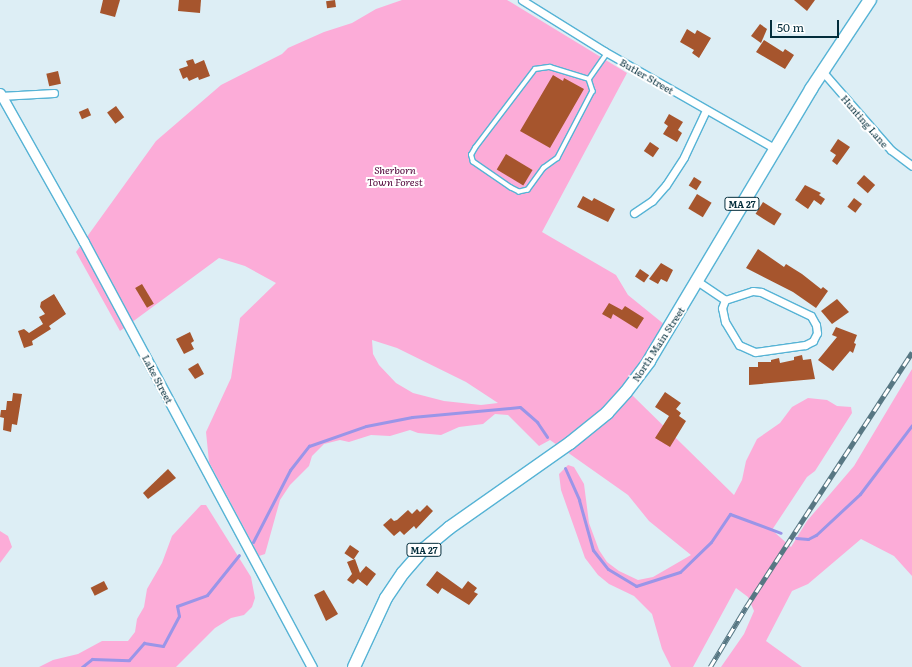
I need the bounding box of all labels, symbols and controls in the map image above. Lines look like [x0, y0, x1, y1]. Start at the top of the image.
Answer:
scale bar [772, 12, 841, 38]
text: 50 m [777, 18, 804, 36]
street label: Butler Street [618, 56, 676, 96]
street label: Hunting Lane [839, 92, 891, 150]
park label: Sherborn Town Forest [367, 163, 423, 186]
road number: MA 27 [724, 197, 760, 211]
street label: North Main Street [629, 304, 687, 384]
street label: Lake Street [140, 353, 176, 405]
road number: MA 27 [406, 543, 442, 557]

